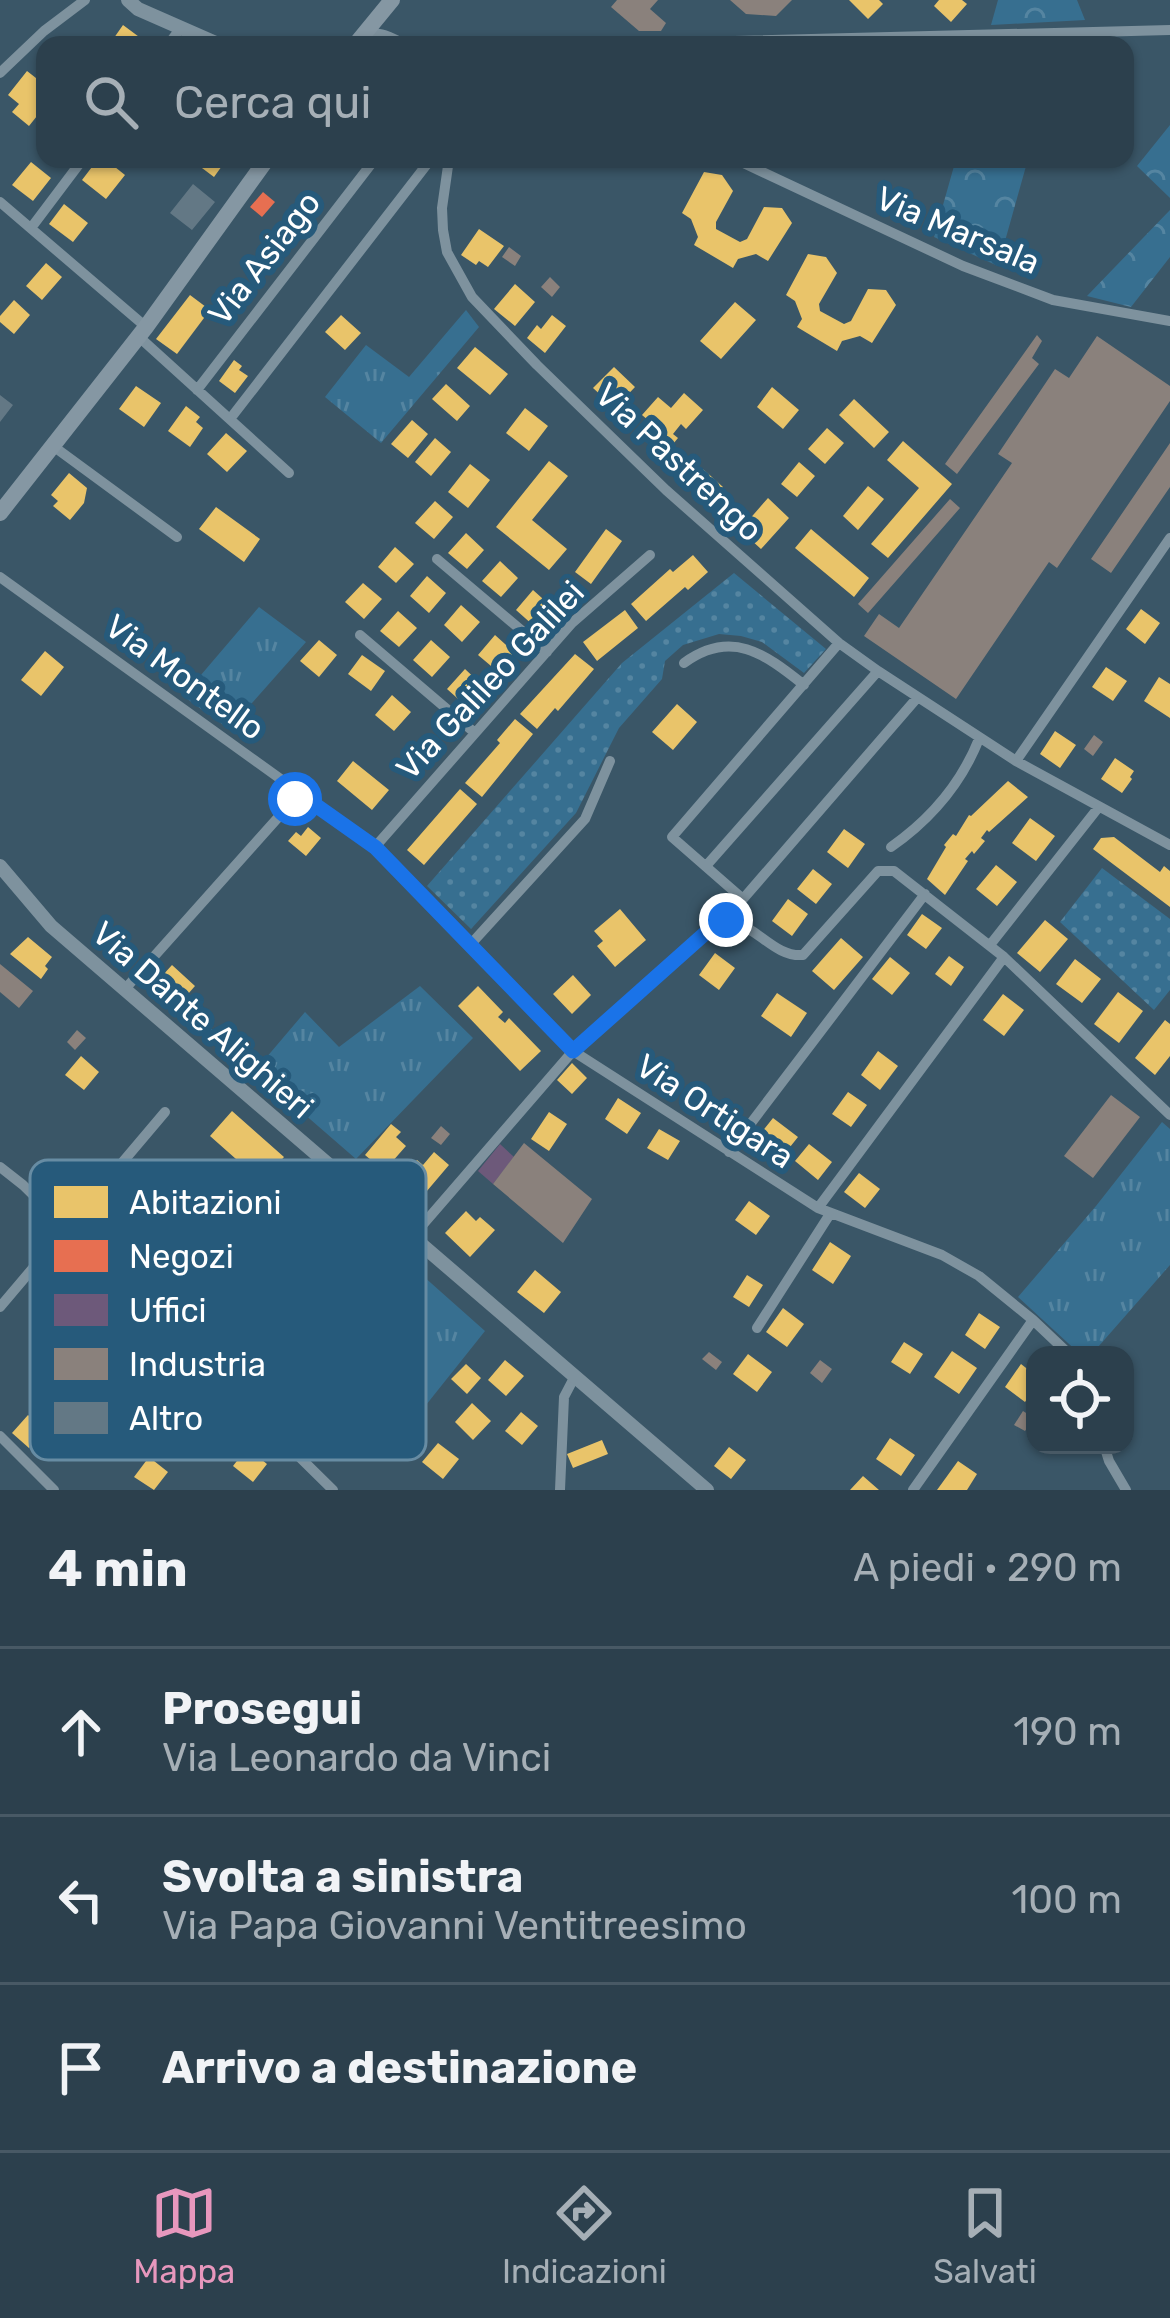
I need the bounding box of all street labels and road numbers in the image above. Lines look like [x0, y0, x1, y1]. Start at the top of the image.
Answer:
street label: Via Marsala [870, 178, 1046, 282]
street label: Via Asiago [200, 183, 328, 333]
street label: Via Pastrengo [587, 375, 771, 549]
street label: Via Galileo Galilei [388, 573, 592, 787]
street label: Via Montello [98, 606, 272, 748]
street label: Via Dante Alighieri [85, 913, 321, 1127]
street label: Via Ortigara [629, 1046, 801, 1176]

